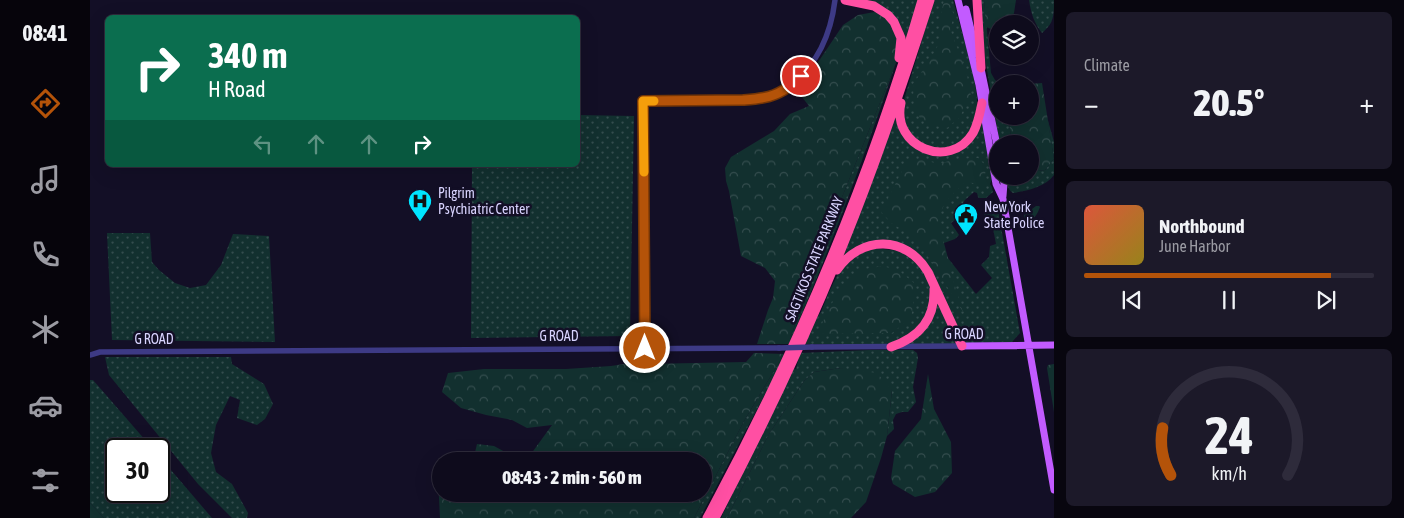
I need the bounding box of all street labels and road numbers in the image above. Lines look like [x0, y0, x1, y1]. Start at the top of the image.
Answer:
street label: SAGTIKOS STATE PARKWAY [782, 193, 847, 324]
street label: G ROAD [944, 326, 984, 342]
street label: G ROAD [539, 328, 579, 344]
street label: G ROAD [134, 331, 174, 347]

